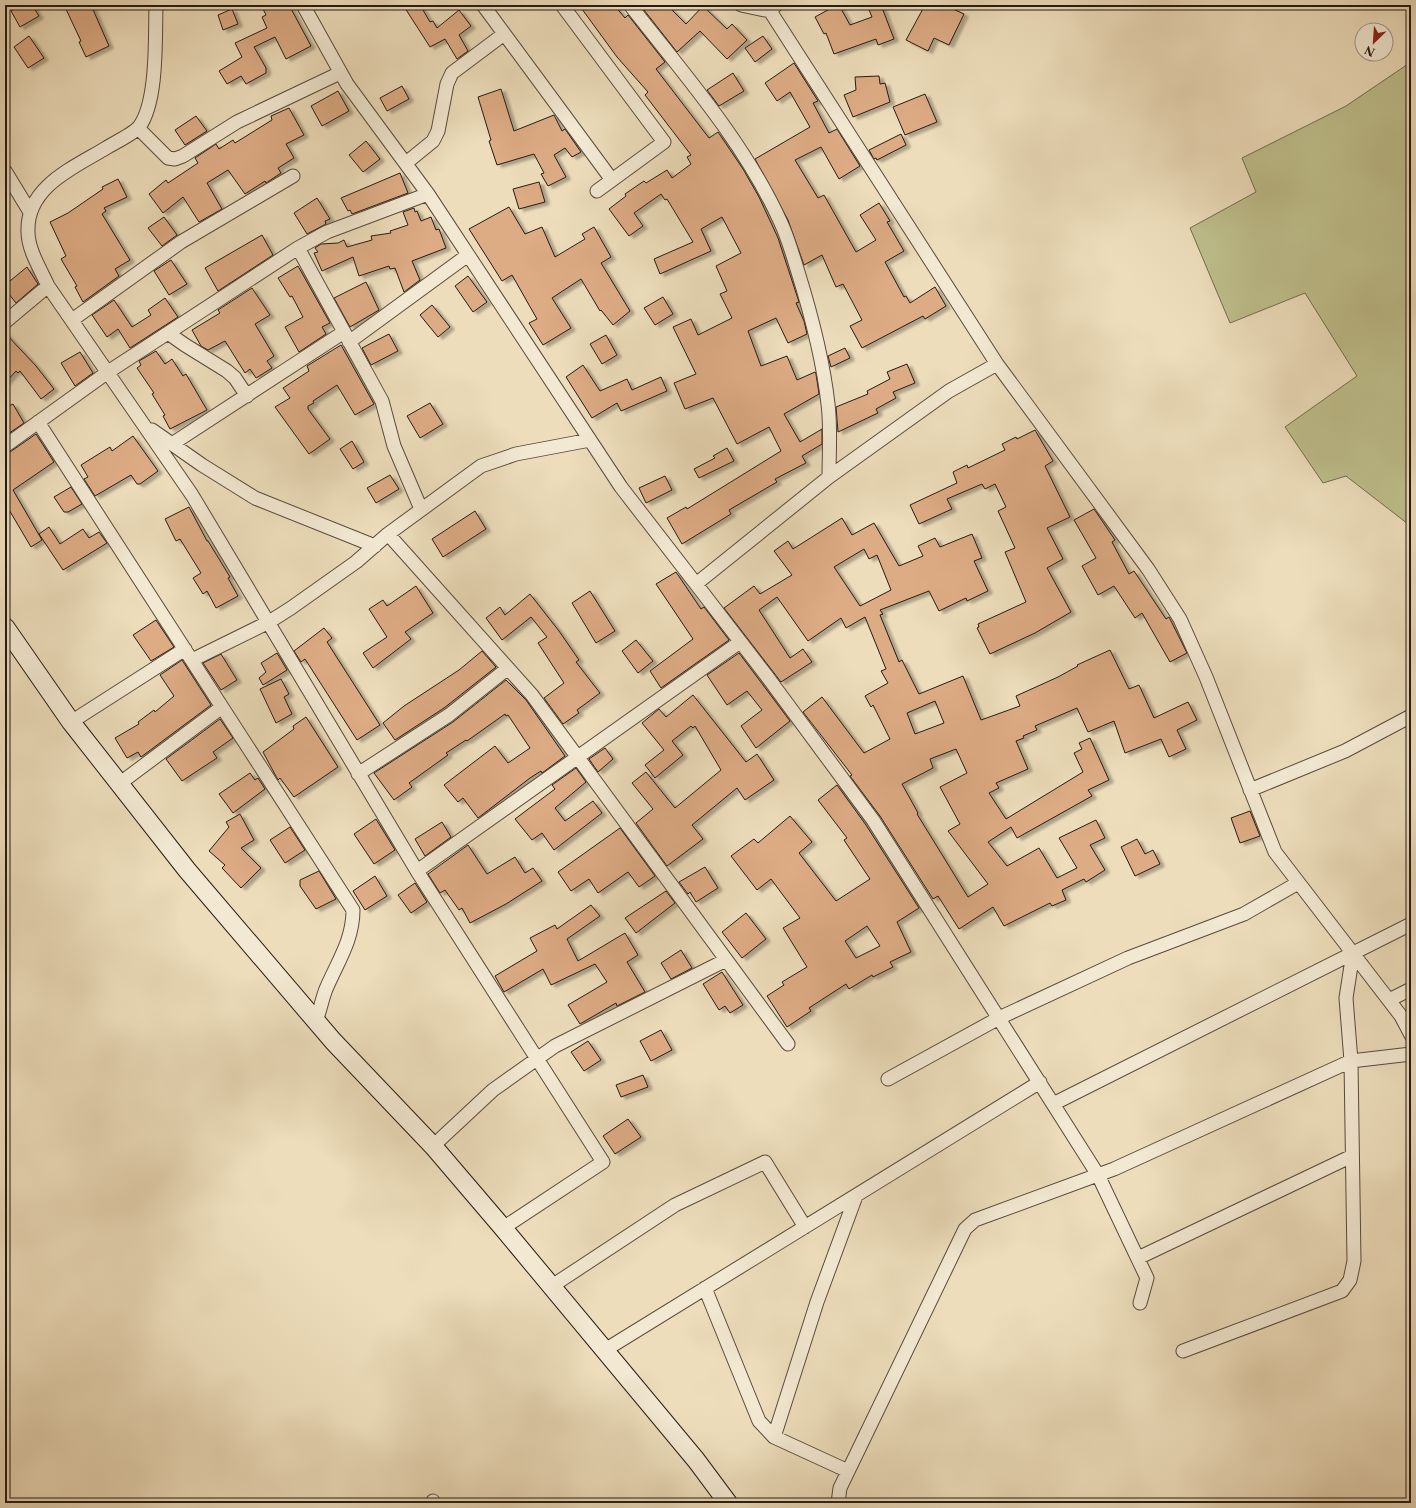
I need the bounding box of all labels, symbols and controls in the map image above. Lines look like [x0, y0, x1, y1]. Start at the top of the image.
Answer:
north arrow [1354, 22, 1394, 62]
text: N [1362, 43, 1377, 59]

